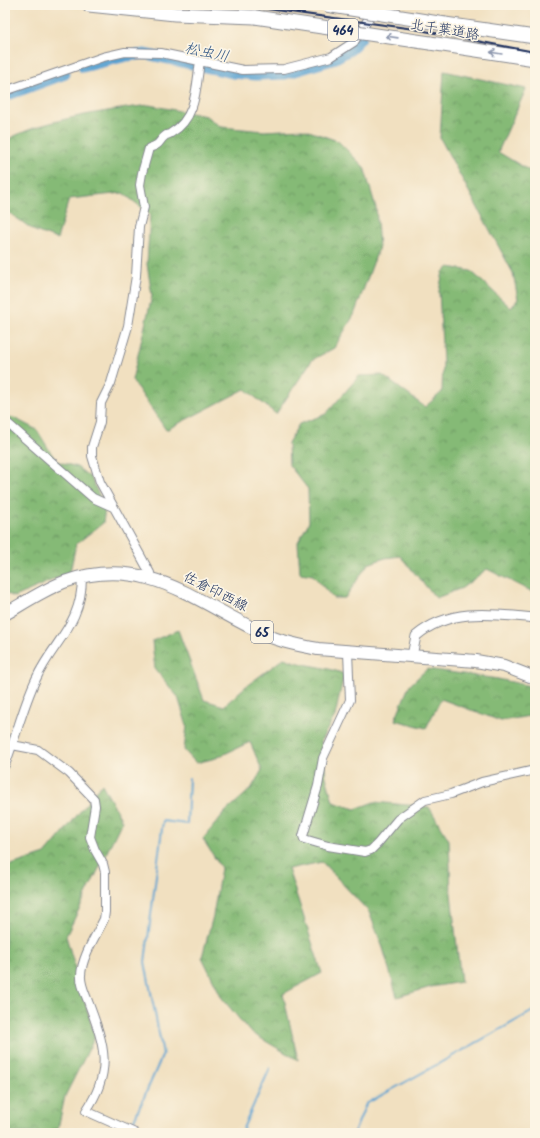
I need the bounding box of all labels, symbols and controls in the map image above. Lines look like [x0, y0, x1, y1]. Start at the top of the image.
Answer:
street label: 北千葉道路 [409, 14, 481, 46]
road number: 464 [328, 19, 358, 41]
one-way arrow [386, 33, 399, 41]
water label: 松虫川 [182, 37, 231, 69]
one-way arrow [490, 49, 503, 57]
street label: 佐倉印西線 [179, 566, 252, 618]
road number: 65 [251, 621, 273, 643]

